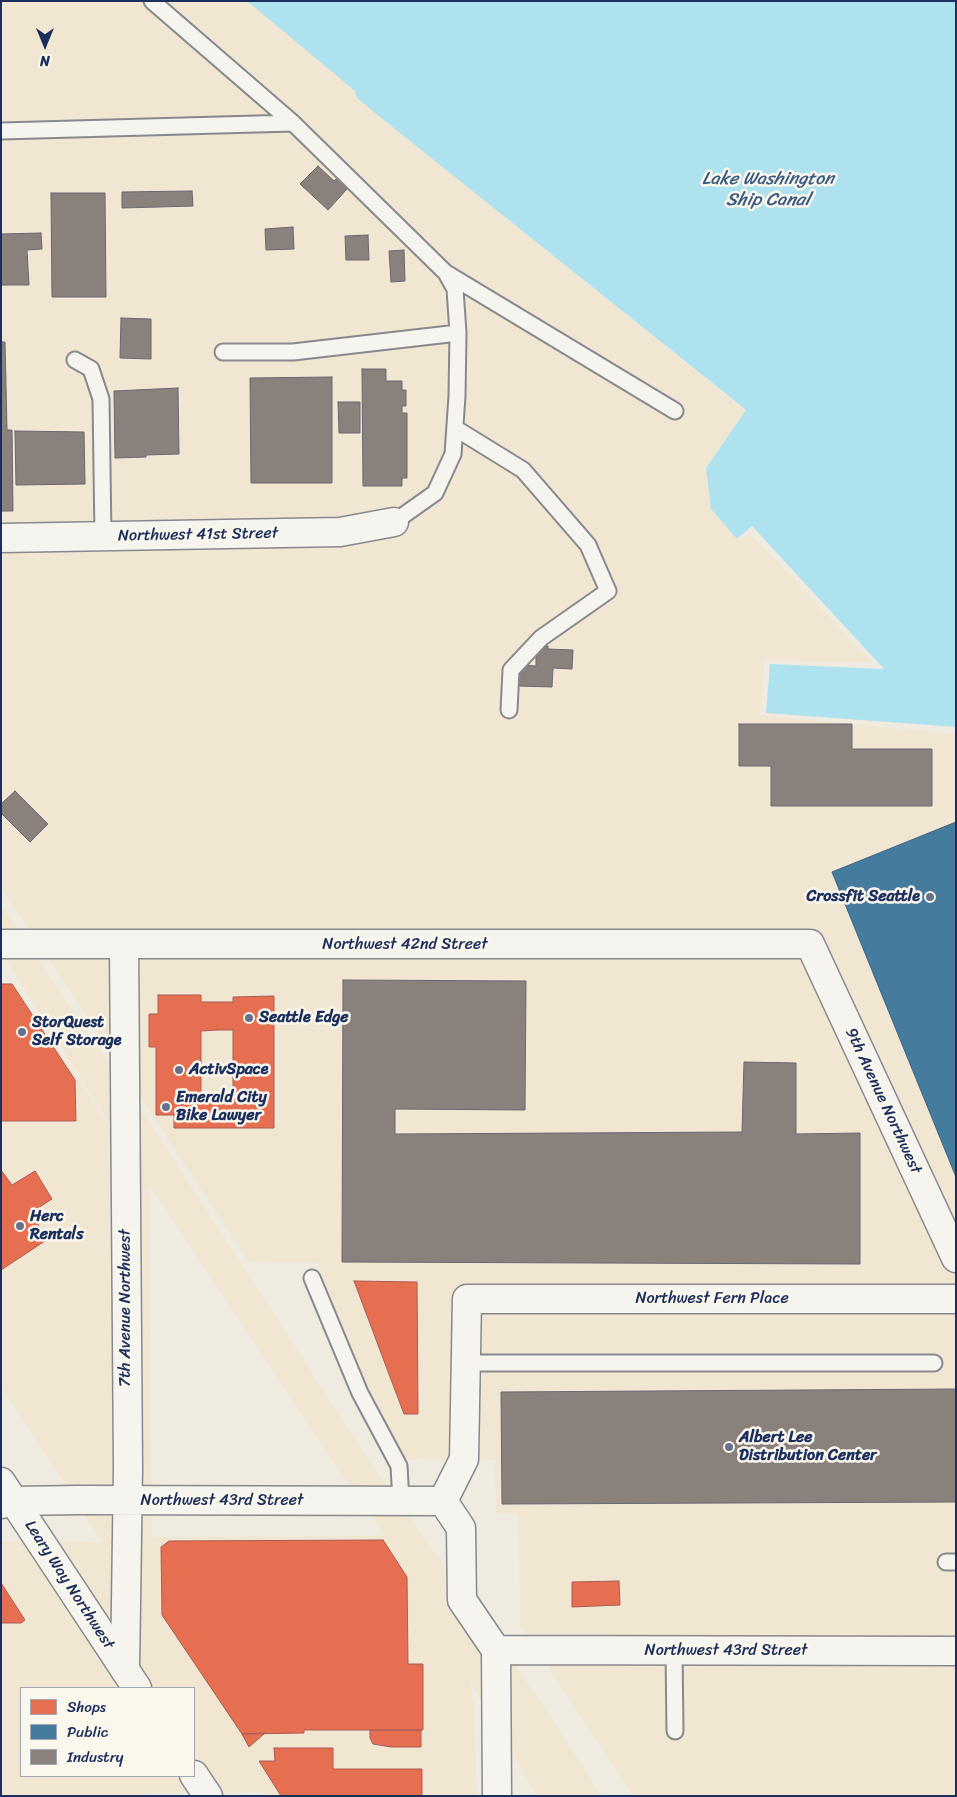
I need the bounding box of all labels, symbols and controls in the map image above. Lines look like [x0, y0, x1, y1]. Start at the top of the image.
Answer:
north arrow [20, 20, 70, 70]
text: N [40, 48, 50, 73]
water label: Lake Washington Ship Canal [702, 168, 834, 210]
street label: Northwest 41st Street [118, 524, 278, 546]
place label: Crossfit Seattle [807, 887, 920, 907]
marker: Crossfit Seattle [924, 891, 936, 903]
street label: Northwest 42nd Street [322, 935, 488, 955]
place label: Seattle Edge [259, 1008, 349, 1028]
marker: Seattle Edge [243, 1012, 255, 1024]
place label: StorQuest Self Storage [32, 1013, 121, 1051]
street label: 9th Avenue Northwest [841, 1025, 925, 1177]
marker: StorQuest Self Storage [16, 1026, 28, 1038]
place label: ActivSpace [189, 1060, 269, 1080]
marker: ActivSpace [173, 1064, 185, 1076]
place label: Emerald City Bike Lawyer [176, 1088, 267, 1126]
marker: Emerald City Bike Lawyer [160, 1101, 172, 1113]
place label: Herc Rentals [30, 1207, 84, 1245]
marker: Herc Rentals [14, 1220, 26, 1232]
street label: 7th Avenue Northwest [116, 1229, 136, 1387]
street label: Northwest Fern Place [635, 1289, 789, 1309]
place label: Albert Lee Distribution Center [739, 1428, 877, 1466]
marker: Albert Lee Distribution Center [723, 1441, 735, 1453]
street label: Northwest 43rd Street [141, 1491, 303, 1511]
street label: Leary Way Northwest [20, 1517, 118, 1653]
street label: Northwest 43rd Street [645, 1641, 807, 1661]
legend [20, 1687, 195, 1777]
text: Shops [67, 1694, 106, 1720]
text: Public [67, 1719, 108, 1745]
text: Industry [67, 1744, 124, 1770]

